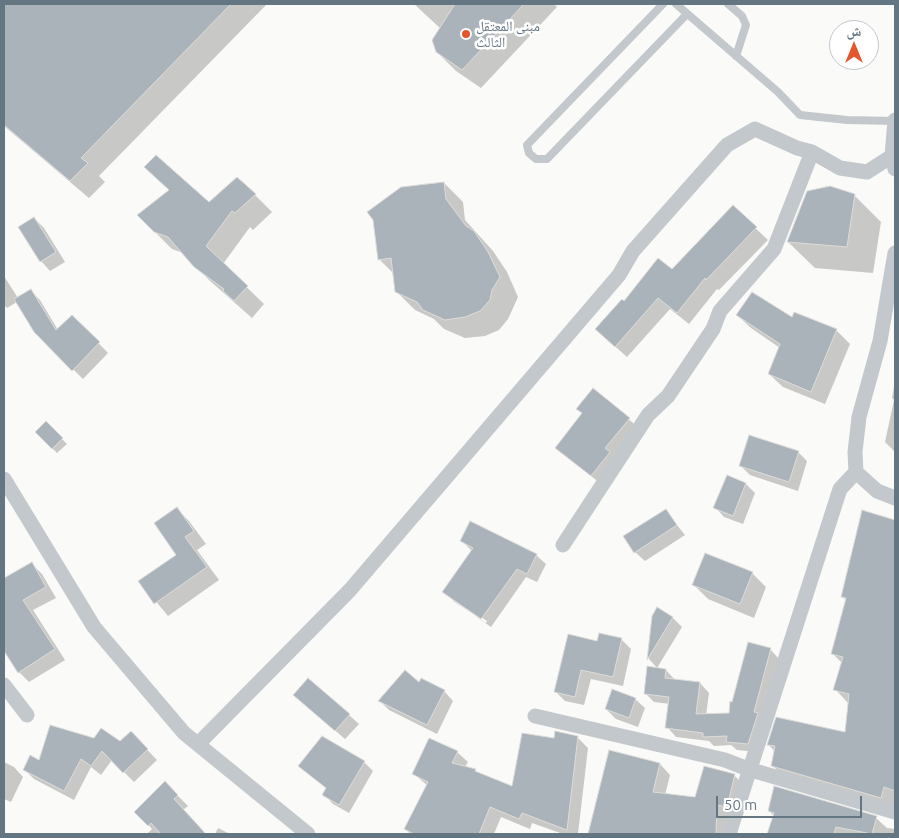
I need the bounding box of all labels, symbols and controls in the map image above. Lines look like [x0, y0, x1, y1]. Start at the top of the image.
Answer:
place label: مبنى المعتقل الثالث [476, 18, 540, 50]
north arrow [829, 20, 879, 70]
text: ش [847, 23, 861, 39]
marker: مبنى المعتقل الثالث [460, 28, 472, 40]
scale bar [719, 786, 865, 818]
text: 50 m [724, 796, 757, 813]

